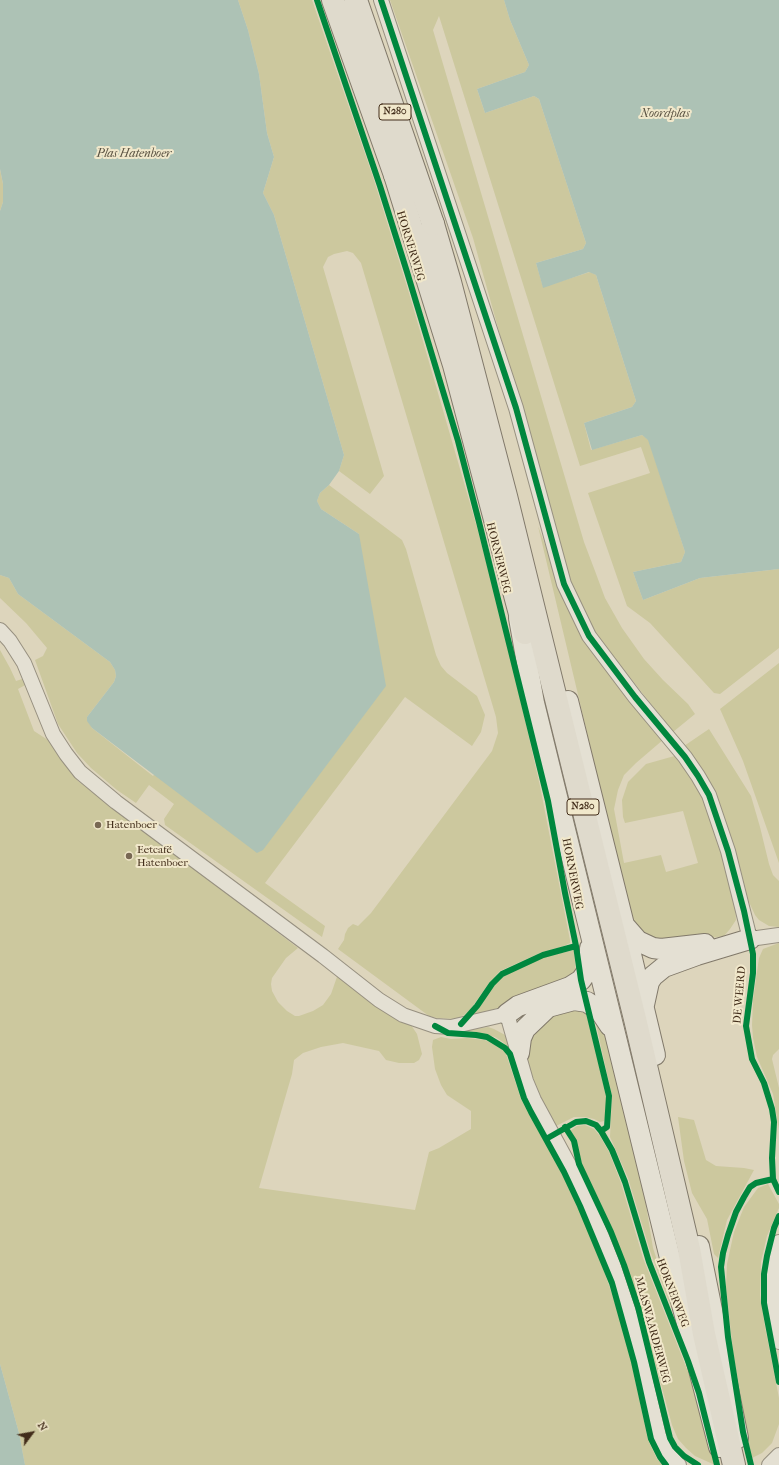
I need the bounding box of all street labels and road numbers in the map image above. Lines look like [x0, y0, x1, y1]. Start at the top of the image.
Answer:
road number: N280 [379, 104, 411, 120]
street label: HORNERWEG [393, 209, 427, 283]
street label: HORNERWEG [483, 521, 513, 595]
road number: N280 [567, 799, 599, 815]
street label: HORNERWEG [559, 837, 585, 911]
street label: DE WEERD [731, 966, 749, 1024]
street label: HORNERWEG [653, 1257, 691, 1329]
street label: MAASWAARDERWEG [631, 1275, 673, 1385]

